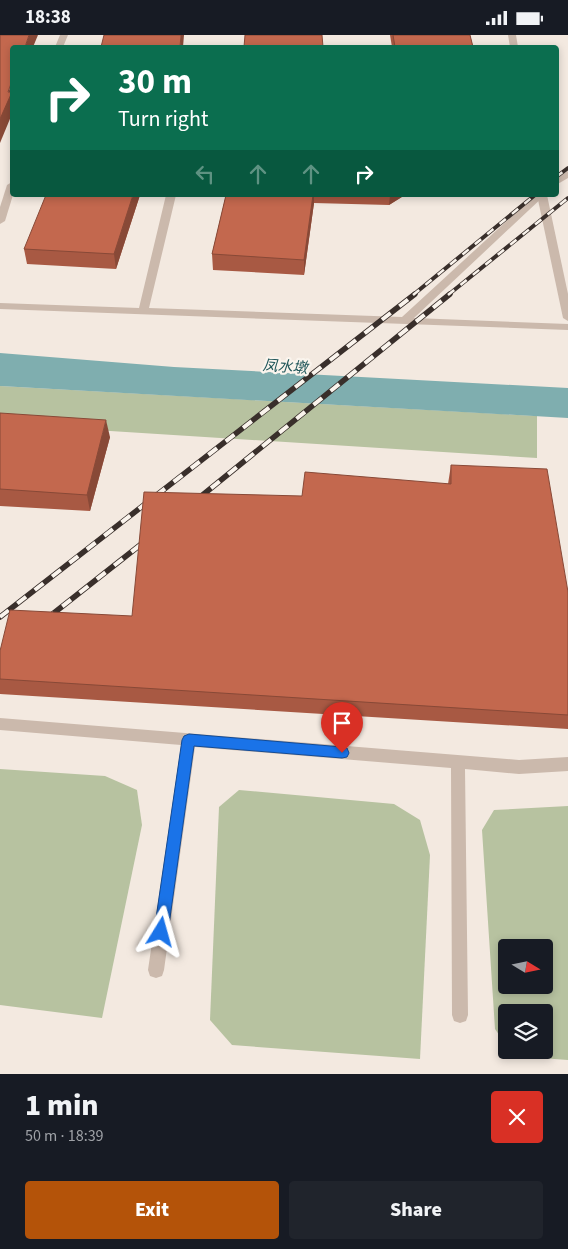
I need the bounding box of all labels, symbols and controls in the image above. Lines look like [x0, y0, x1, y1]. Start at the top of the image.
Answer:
text: 18:38 [25, 4, 71, 31]
text: 30 m [118, 57, 192, 107]
icon: right [35, 65, 100, 130]
text: Turn right [118, 103, 208, 135]
icon: left [191, 160, 219, 188]
icon: ahead [244, 160, 272, 188]
icon: ahead [297, 160, 325, 188]
icon: right [350, 160, 378, 188]
water label: 凤水墩 [262, 355, 310, 379]
pin [321, 702, 363, 753]
icon: arrive [328, 709, 356, 737]
position arrow [134, 905, 186, 957]
north arrow [498, 939, 552, 994]
map controls [498, 939, 553, 1059]
button: layers [498, 1004, 553, 1059]
text: 1 min [25, 1084, 99, 1127]
button: close [491, 1091, 543, 1143]
text: 50 m · 18:39 [25, 1125, 104, 1147]
button: Exit [25, 1181, 279, 1239]
button: Share [289, 1181, 543, 1239]

